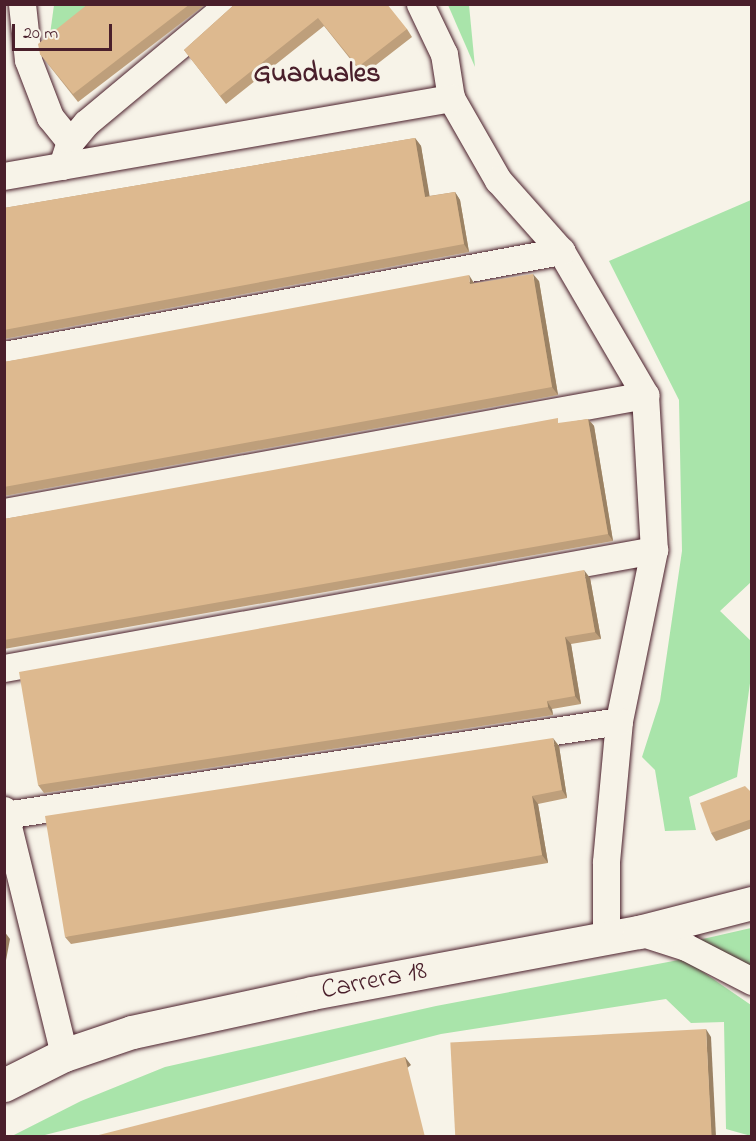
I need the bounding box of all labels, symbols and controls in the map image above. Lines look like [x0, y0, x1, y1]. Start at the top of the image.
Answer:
scale bar [15, 12, 116, 50]
text: 20 m [23, 21, 58, 47]
district label: Guaduales [254, 58, 380, 92]
street label: Carrera 18 [319, 955, 429, 1007]

